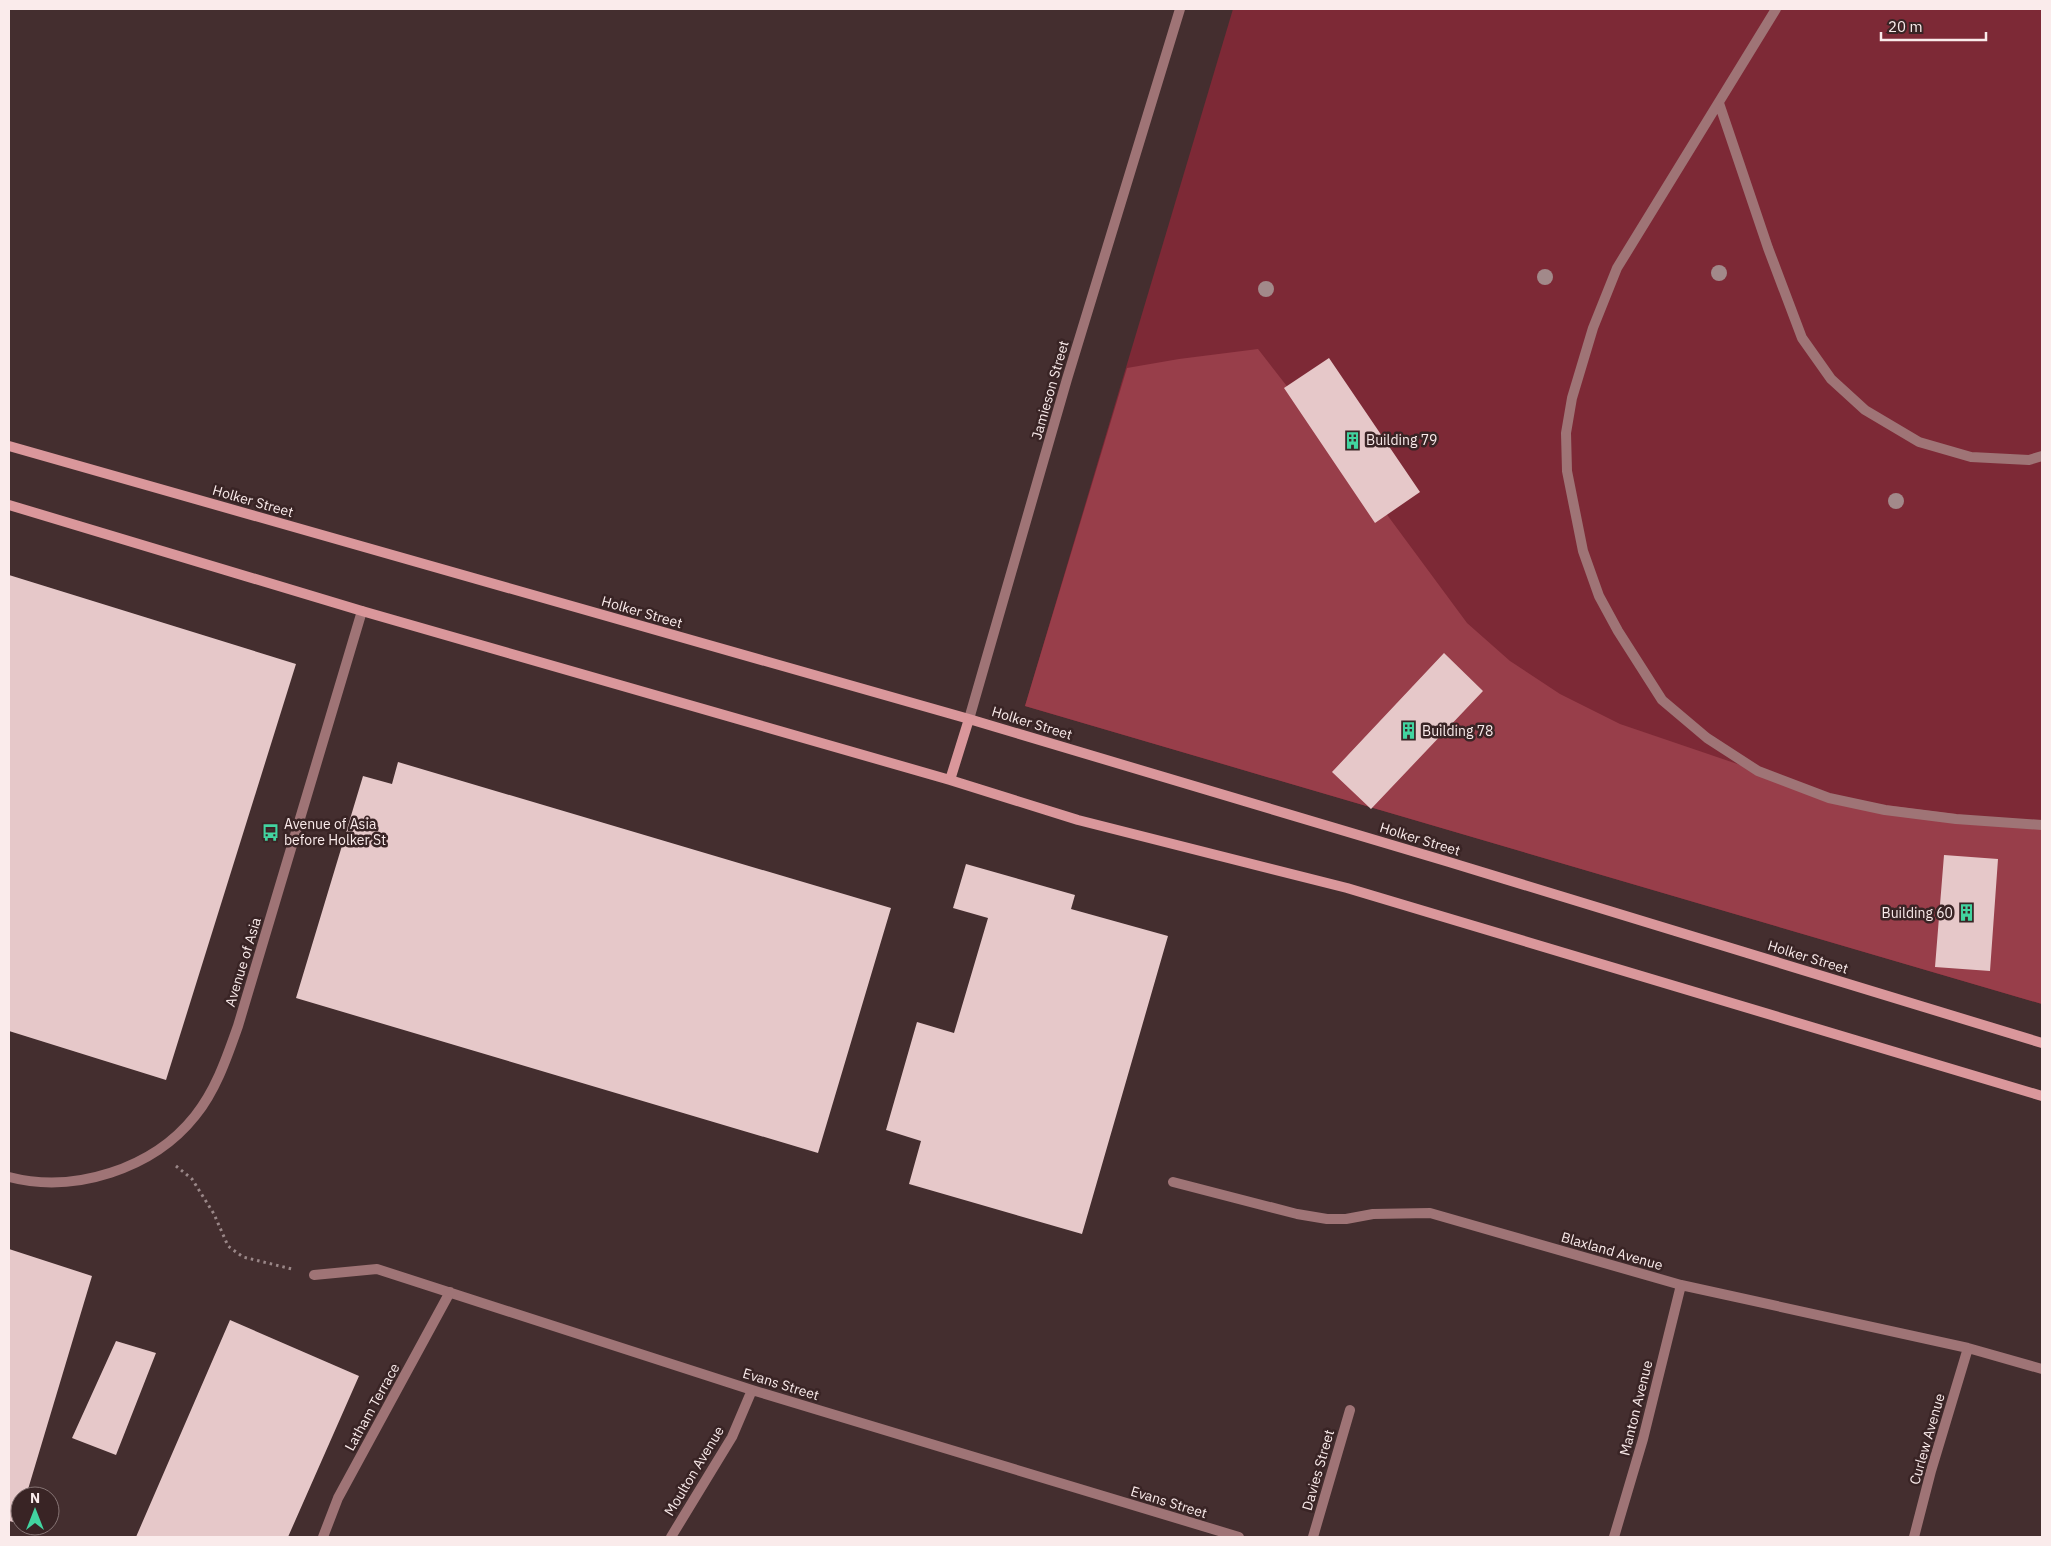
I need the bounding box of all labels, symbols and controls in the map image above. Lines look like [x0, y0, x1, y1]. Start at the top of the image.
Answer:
scale bar [1881, 10, 1986, 42]
text: 20 m [1888, 17, 1923, 36]
street label: Jamieson Street [1027, 338, 1073, 442]
building icon: Building 79 [1342, 430, 1362, 450]
place label: Building 79 [1366, 431, 1437, 449]
street label: Holker Street [211, 481, 296, 521]
street label: Holker Street [600, 592, 685, 632]
street label: Holker Street [990, 702, 1075, 744]
building icon: Building 78 [1398, 721, 1418, 741]
place label: Building 78 [1422, 722, 1493, 740]
place label: Avenue of Asia before Holker St [284, 815, 386, 849]
street label: Holker Street [1378, 818, 1463, 860]
bus stop icon: Avenue of Asia before Holker St [260, 822, 280, 842]
building icon: Building 60 [1957, 903, 1977, 923]
place label: Building 60 [1882, 904, 1953, 922]
street label: Avenue of Asia [221, 915, 265, 1009]
street label: Holker Street [1766, 936, 1851, 978]
street label: Blaxland Avenue [1559, 1228, 1665, 1274]
street label: Manton Avenue [1615, 1358, 1657, 1457]
street label: Latham Terrace [341, 1360, 404, 1454]
street label: Evans Street [741, 1364, 821, 1404]
street label: Curlew Avenue [1905, 1391, 1949, 1487]
street label: Moulton Avenue [660, 1423, 728, 1519]
street label: Davies Street [1298, 1427, 1338, 1513]
street label: Evans Street [1129, 1482, 1209, 1522]
north arrow [10, 1486, 60, 1536]
text: N [30, 1489, 40, 1507]

